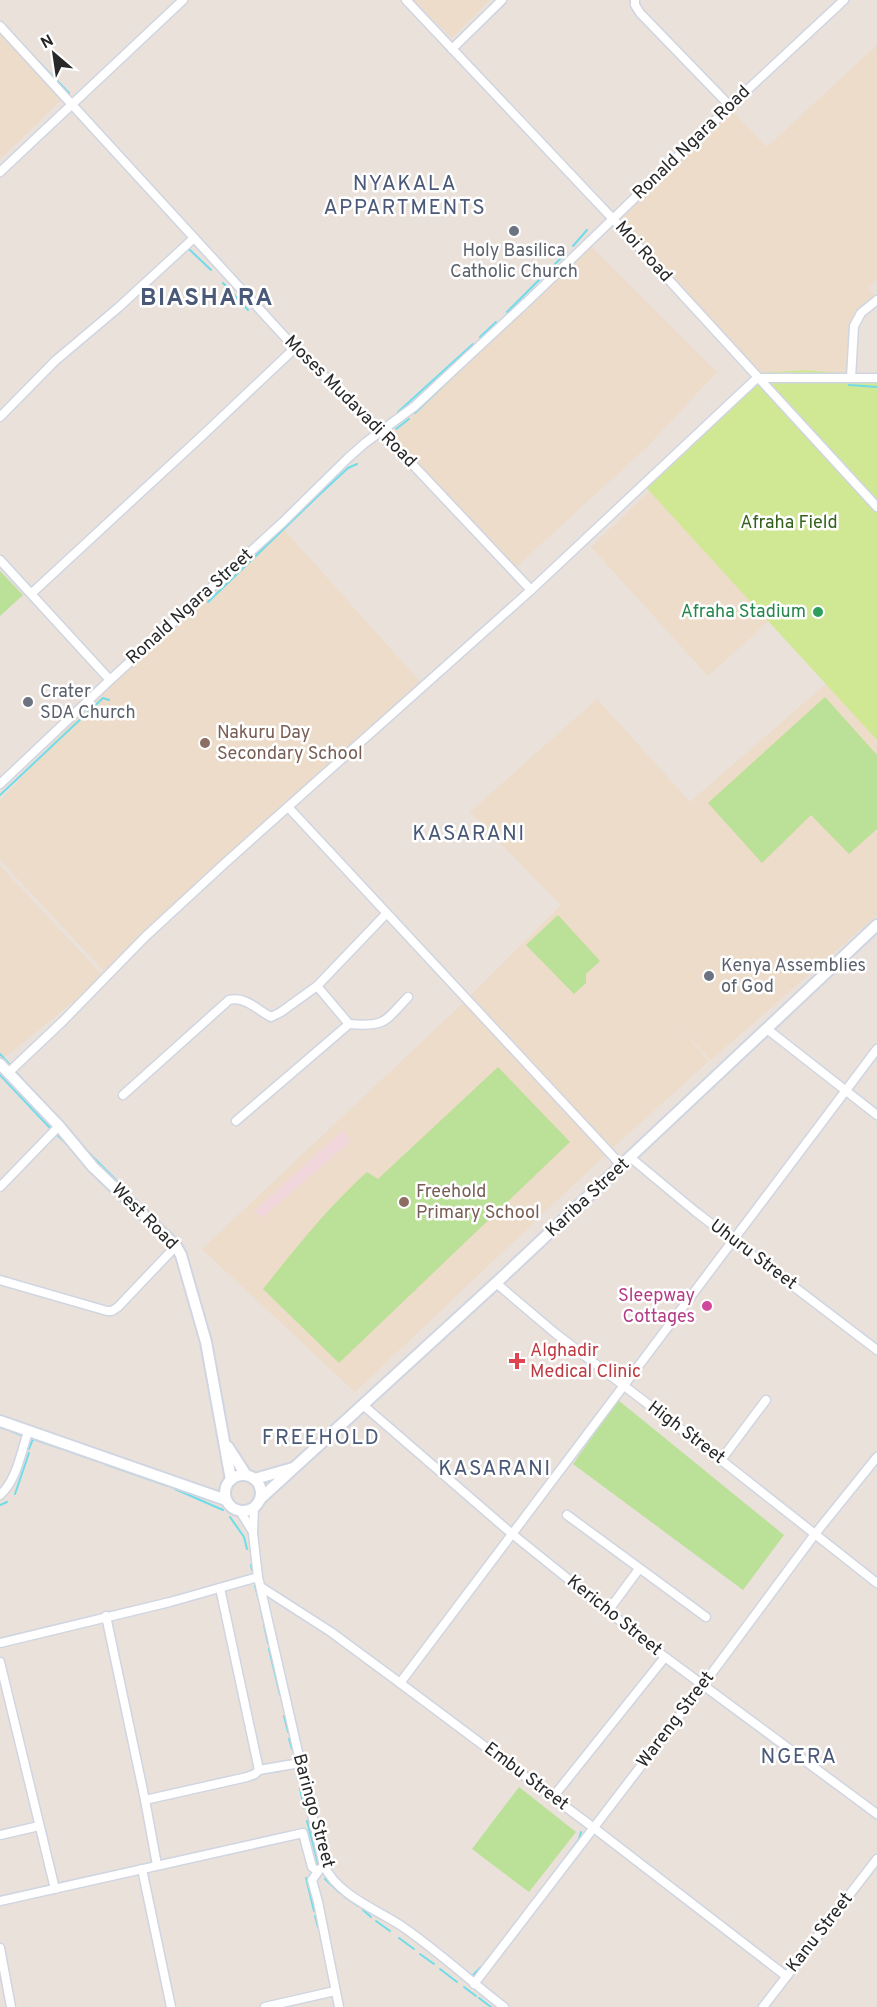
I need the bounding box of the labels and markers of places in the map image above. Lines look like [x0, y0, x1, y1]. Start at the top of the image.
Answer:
marker: Holy Basilica Catholic Church [507, 224, 521, 238]
place label: Holy Basilica Catholic Church [450, 240, 578, 284]
place label: Afraha Stadium [681, 601, 806, 624]
marker: Afraha Stadium [811, 605, 825, 619]
place label: Crater SDA Church [40, 681, 136, 725]
marker: Crater SDA Church [21, 695, 35, 709]
place label: Nakuru Day Secondary School [217, 722, 363, 766]
marker: Nakuru Day Secondary School [198, 736, 212, 750]
place label: Kenya Assemblies of God [721, 955, 866, 999]
marker: Kenya Assemblies of God [702, 969, 716, 983]
place label: Freehold Primary School [416, 1181, 540, 1225]
marker: Freehold Primary School [397, 1195, 411, 1209]
place label: Sleepway Cottages [618, 1285, 695, 1329]
marker: Sleepway Cottages [700, 1299, 714, 1313]
place label: Alghadir Medical Clinic [530, 1340, 641, 1384]
marker: Alghadir Medical Clinic [508, 1352, 526, 1370]

